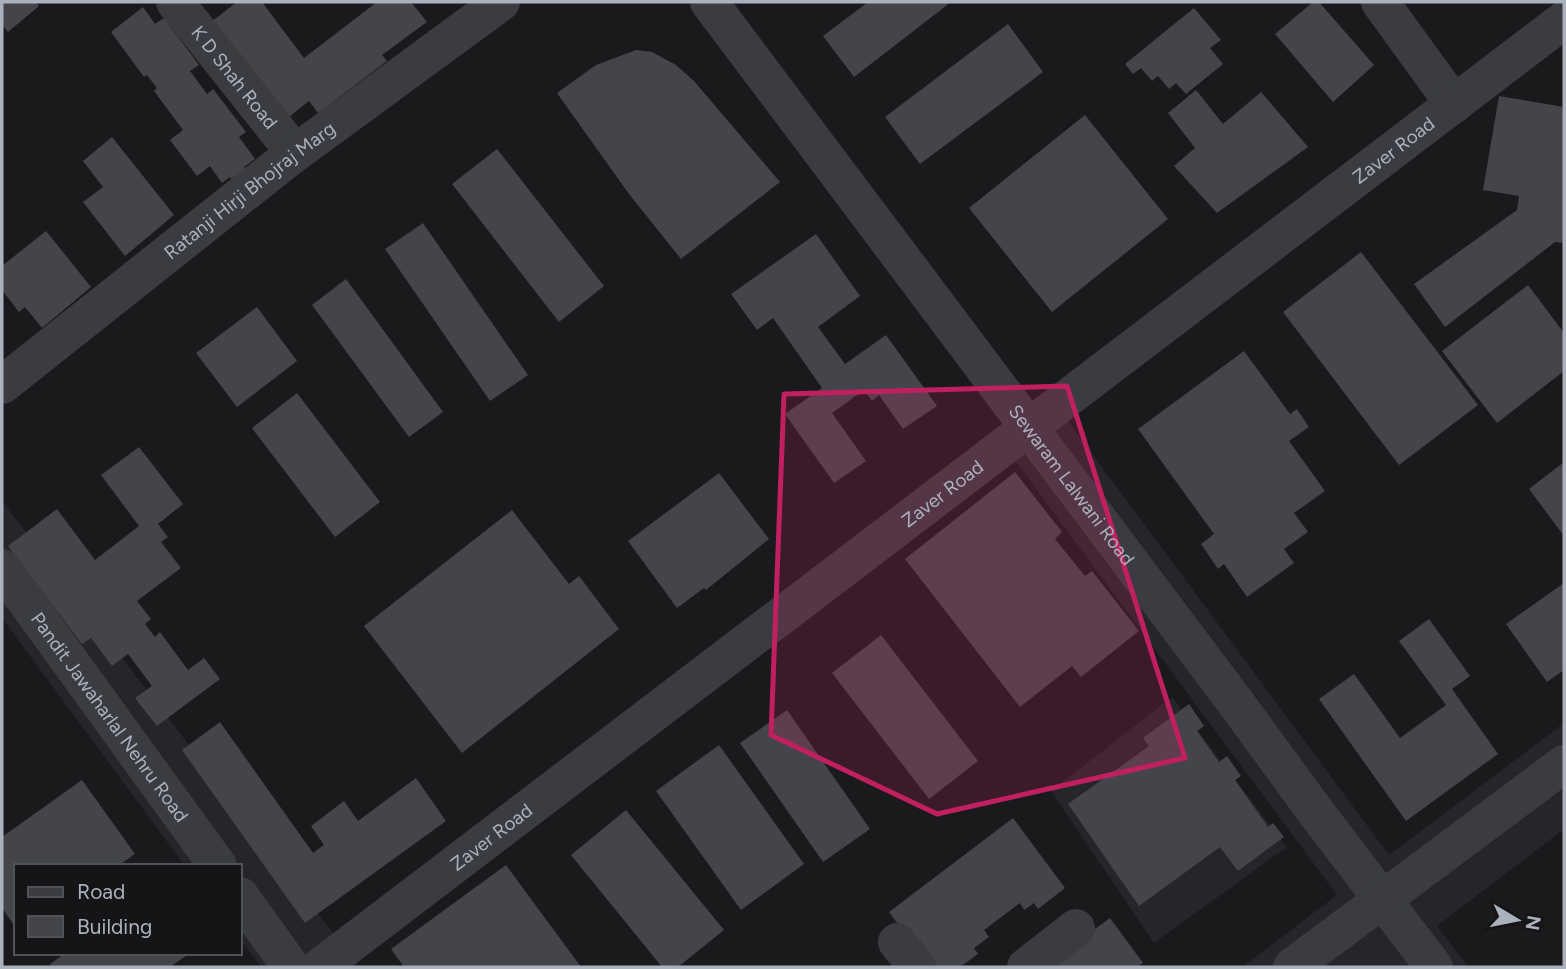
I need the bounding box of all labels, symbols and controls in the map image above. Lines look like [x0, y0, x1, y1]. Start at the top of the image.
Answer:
street label: K D Shah Road [187, 21, 283, 133]
street label: Zaver Road [1348, 111, 1439, 188]
street label: Ratanji Hirji Bhojraj Marg [159, 116, 339, 264]
street label: Sewaram Lalwani Road [1004, 400, 1140, 570]
street label: Zaver Road [897, 455, 988, 532]
street label: Pandit Jawaharlal Nehru Road [26, 608, 194, 826]
street label: Zaver Road [446, 798, 537, 875]
legend [14, 864, 242, 955]
text: Road [77, 879, 125, 904]
north arrow [1482, 885, 1552, 955]
text: Building [77, 914, 152, 939]
text: N [1521, 914, 1546, 932]

